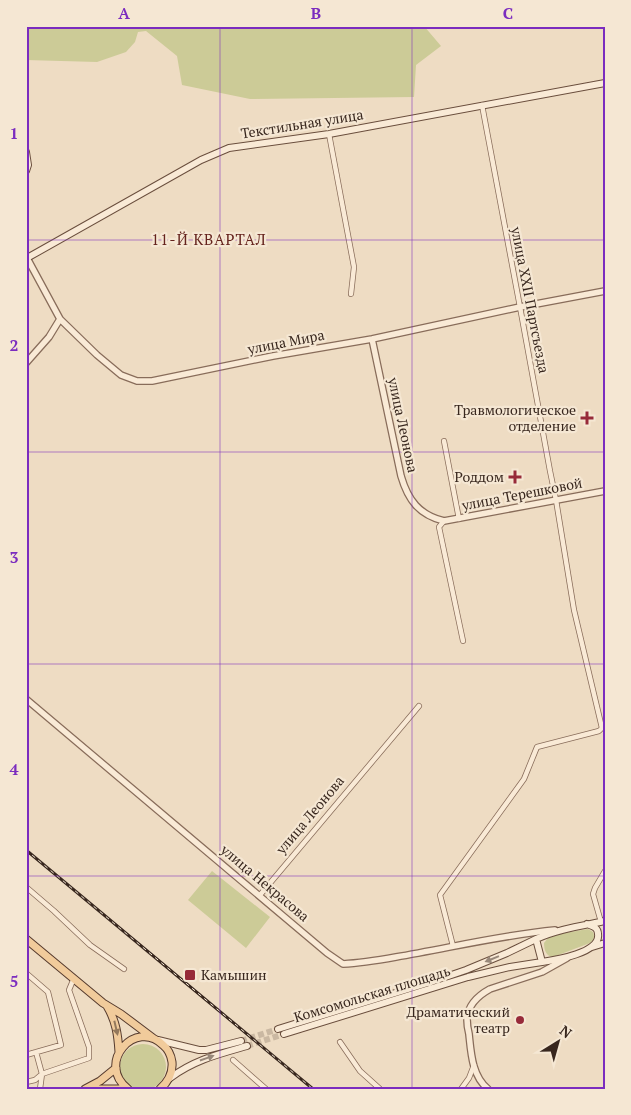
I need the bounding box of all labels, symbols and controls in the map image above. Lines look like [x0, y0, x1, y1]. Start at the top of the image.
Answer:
text: A [118, 2, 130, 24]
text: B [311, 2, 321, 24]
text: C [503, 2, 513, 24]
street label: Текстильная улица [239, 104, 365, 143]
text: 1 [9, 122, 19, 144]
street label: улица XXII Партсъезда [507, 224, 554, 375]
district label: 11-Й КВАРТАЛ [151, 229, 267, 249]
street label: улица Мира [245, 325, 326, 358]
text: 2 [9, 334, 19, 356]
street label: улица Леонова [384, 375, 423, 474]
place label: Травмологическое отделение [454, 400, 576, 435]
marker: Травмологическое отделение [580, 411, 594, 425]
place label: Роддом [455, 467, 504, 486]
marker: Роддом [508, 470, 522, 484]
street label: улица Терешковой [459, 472, 584, 515]
text: 3 [9, 546, 19, 568]
text: 4 [9, 758, 19, 780]
street label: улица Леонова [271, 772, 348, 859]
street label: улица Некрасова [216, 839, 314, 925]
one-way arrow [485, 956, 499, 964]
street label: Комсомольская площадь [291, 961, 452, 1026]
place label: Камышин [201, 965, 267, 984]
marker: Камышин [183, 968, 197, 982]
text: 5 [9, 970, 19, 992]
place label: Драматический театр [406, 1002, 510, 1037]
marker: Драматический театр [514, 1014, 526, 1026]
north arrow [534, 1018, 584, 1068]
one-way arrow [112, 1020, 120, 1035]
text: N [556, 1020, 576, 1042]
one-way arrow [199, 1054, 214, 1061]

